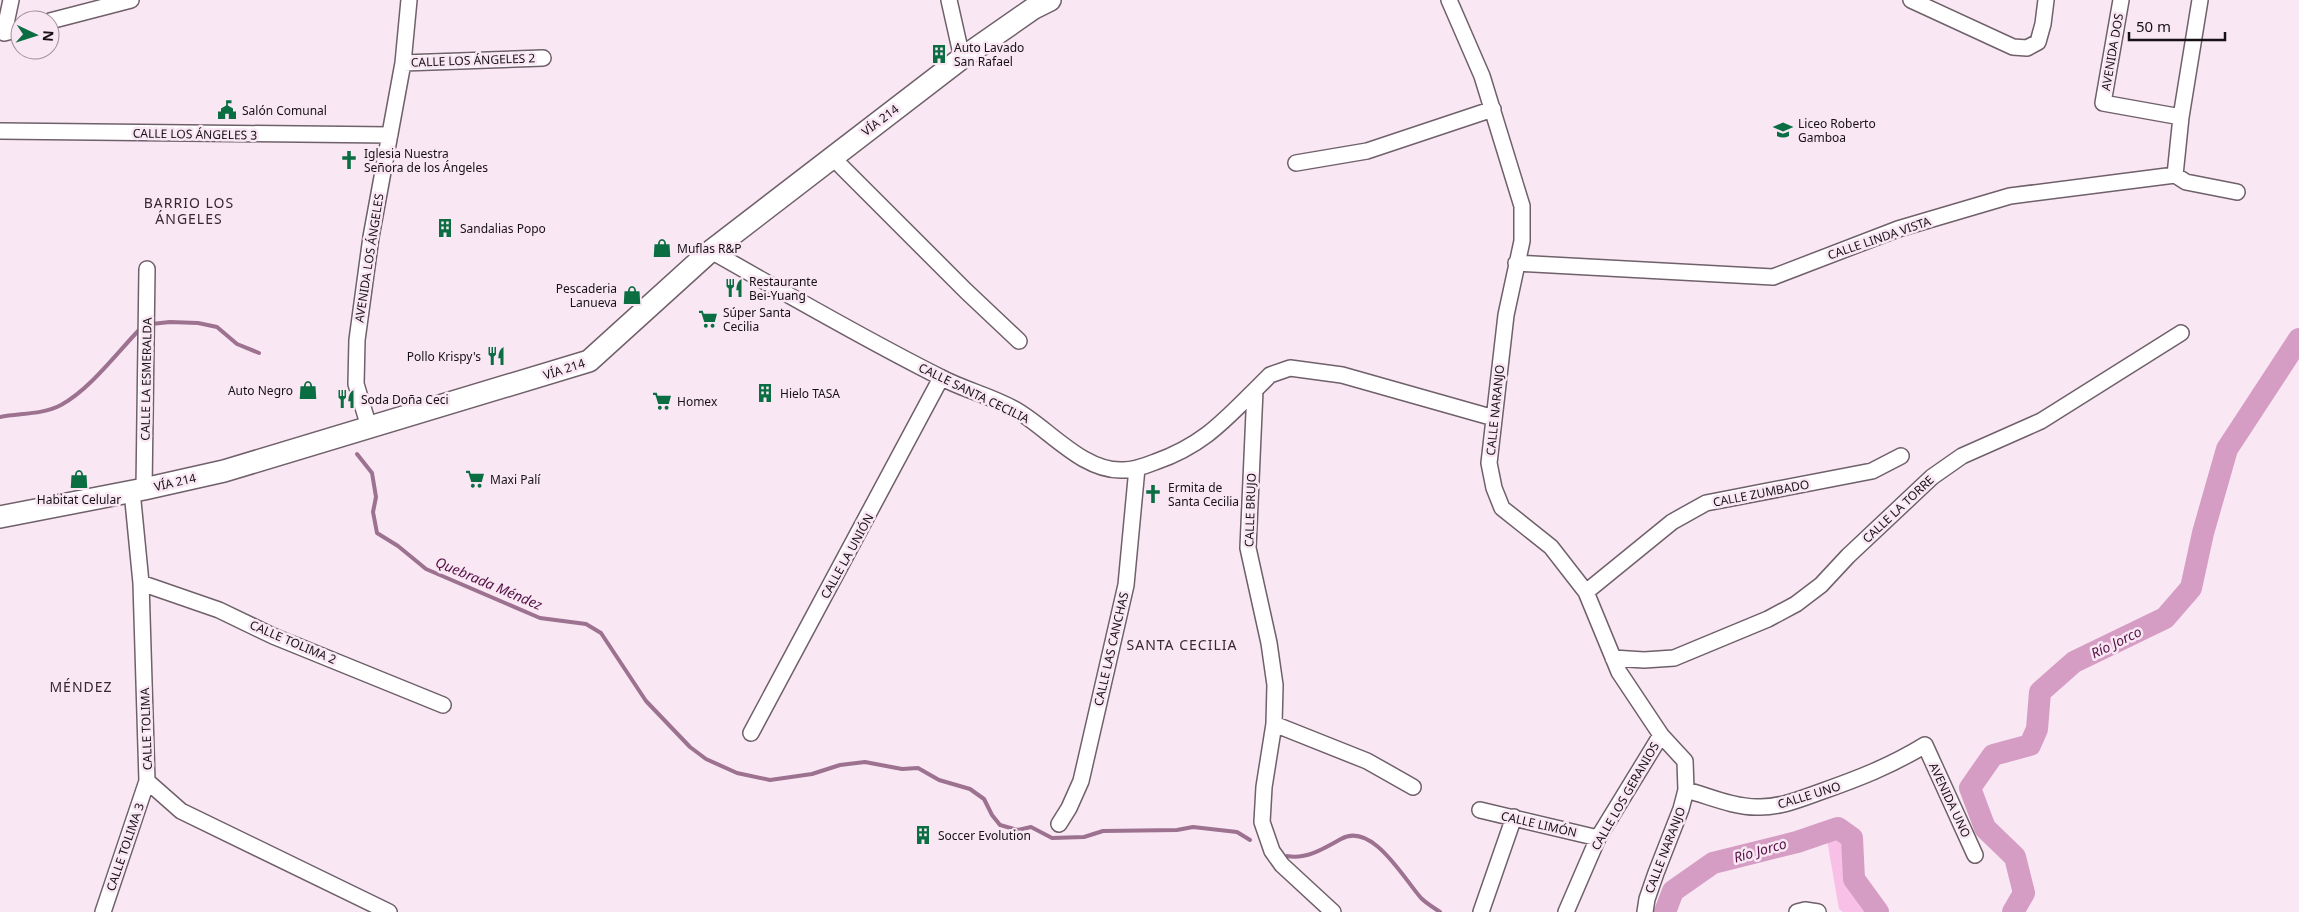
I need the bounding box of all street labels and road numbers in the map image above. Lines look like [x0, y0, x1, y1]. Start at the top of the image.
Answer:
street label: AVENIDA DOS [2097, 12, 2127, 92]
street label: CALLE LOS ÁNGELES 2 [410, 49, 536, 71]
street label: VÍA 214 [858, 100, 902, 140]
street label: CALLE LOS ÁNGELES 3 [133, 124, 258, 144]
street label: AVENIDA LOS ÁNGELES [350, 192, 388, 324]
street label: CALLE LINDA VISTA [1825, 212, 1933, 264]
street label: CALLE LA ESMERALDA [136, 317, 156, 441]
street label: VÍA 214 [541, 354, 587, 384]
street label: CALLE SANTA CECILIA [916, 359, 1033, 427]
street label: CALLE NARANJO [1482, 364, 1508, 456]
street label: VÍA 214 [152, 469, 198, 495]
street label: CALLE LA TORRE [1859, 471, 1937, 547]
street label: CALLE BRUJO [1240, 473, 1260, 547]
street label: CALLE ZUMBADO [1711, 475, 1811, 511]
street label: CALLE LA UNIÓN [816, 510, 878, 602]
street label: CALLE LAS CANCHAS [1090, 590, 1132, 708]
street label: CALLE TOLIMA 2 [247, 616, 339, 668]
street label: CALLE TOLIMA [136, 687, 156, 770]
street label: CALLE LOS GERANIOS [1587, 738, 1663, 853]
street label: AVENIDA UNO [1925, 760, 1975, 840]
street label: CALLE UNO [1775, 777, 1843, 813]
street label: CALLE TOLIMA 3 [102, 800, 148, 893]
street label: CALLE NARANJO [1641, 804, 1689, 896]
street label: CALLE LIMÓN [1499, 807, 1579, 841]

